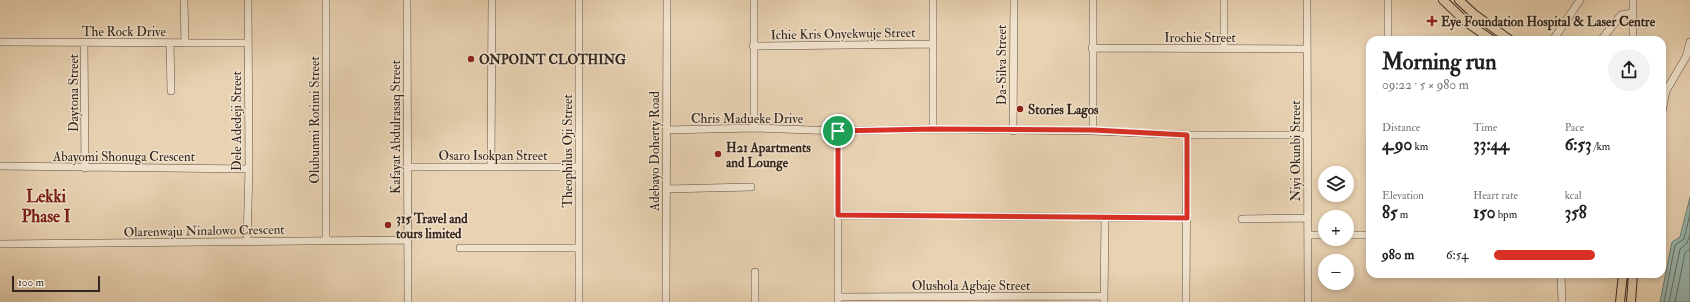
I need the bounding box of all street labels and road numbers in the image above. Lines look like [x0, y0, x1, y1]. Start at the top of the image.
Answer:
street label: The Rock Drive [82, 24, 167, 40]
street label: Ichie Kris Onyekwuje Street [770, 25, 916, 44]
street label: Da-Silva Street [994, 25, 1010, 105]
street label: Irochie Street [1164, 30, 1236, 46]
street label: Daytona Street [66, 54, 83, 132]
street label: Olubunmi Rotimi Street [307, 56, 323, 184]
street label: Kafayat Abdulrasaq Street [388, 60, 405, 194]
street label: Dele Adedeji Street [229, 71, 245, 171]
street label: Adebayo Doherty Road [647, 90, 664, 212]
street label: Theophilus Oji Street [560, 94, 577, 208]
street label: Niyi Okunbi Street [1288, 101, 1305, 201]
street label: Chris Madueke Drive [691, 111, 804, 127]
street label: Osaro Isokpan Street [439, 148, 547, 165]
street label: Abayomi Shonuga Crescent [52, 149, 195, 166]
street label: Olarenwaju Ninalowo Crescent [123, 222, 285, 240]
street label: Olushola Agbaje Street [912, 278, 1030, 294]

